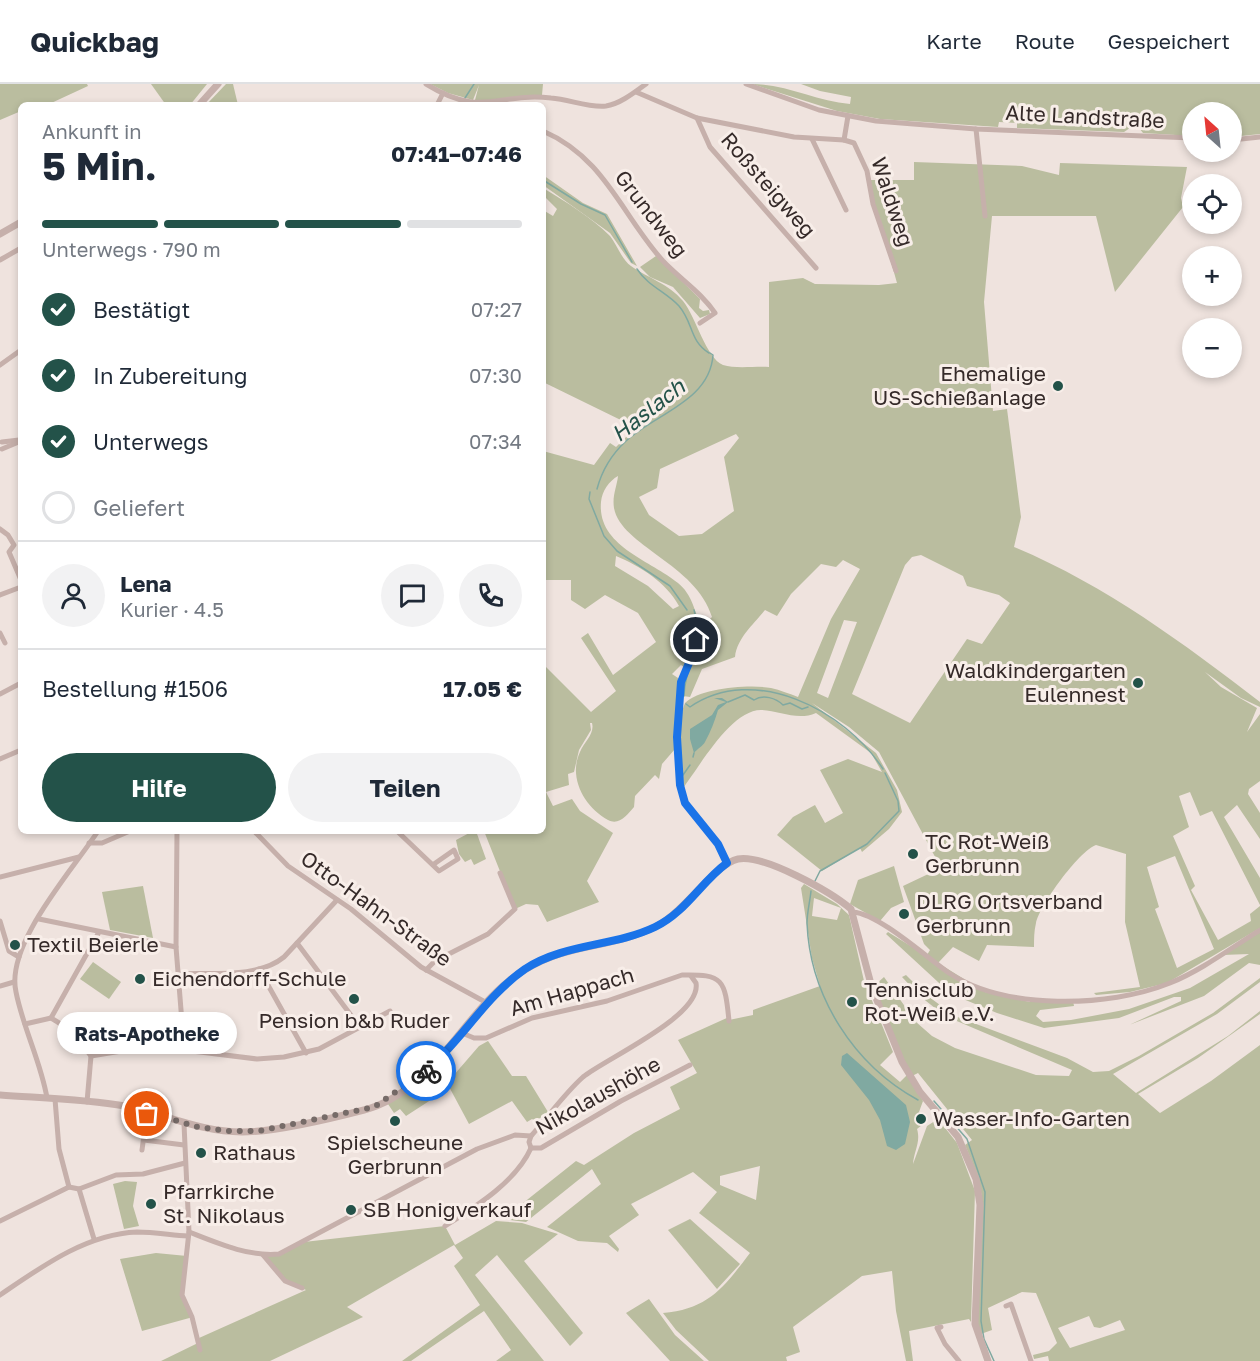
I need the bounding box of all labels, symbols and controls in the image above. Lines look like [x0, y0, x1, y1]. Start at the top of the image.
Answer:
text: Quickbag [30, 25, 159, 58]
text: Karte [926, 28, 982, 54]
text: Route [1015, 28, 1075, 54]
text: Gespeichert [1108, 28, 1230, 54]
street label: Alte Landstraße [1005, 99, 1165, 133]
north arrow [1182, 102, 1242, 162]
map controls [1182, 102, 1242, 378]
text: Ankunft in [42, 119, 142, 143]
street label: Roßsteigweg [716, 126, 822, 242]
text: 07:41–07:46 [391, 140, 522, 167]
text: 5 Min. [42, 142, 157, 189]
street label: Waldweg [866, 154, 920, 250]
street label: Grundweg [610, 165, 694, 262]
button: locate [1182, 174, 1242, 234]
text: Unterwegs · 790 m [42, 237, 221, 261]
button: + [1182, 246, 1242, 306]
icon: check [42, 293, 75, 326]
text: Bestätigt [93, 296, 190, 323]
text: 07:27 [471, 297, 522, 321]
button: − [1182, 318, 1242, 378]
icon: check [42, 359, 75, 392]
place label: Ehemalige US-Schießanlage [873, 360, 1046, 410]
text: In Zubereitung [93, 362, 248, 389]
text: 07:30 [469, 363, 522, 387]
water label: Haslach [606, 372, 691, 447]
marker: Ehemalige US-Schießanlage [1051, 379, 1065, 393]
icon: check [42, 425, 75, 458]
text: Unterwegs [93, 428, 209, 455]
text: 07:34 [469, 429, 522, 453]
text: Geliefert [93, 494, 185, 521]
button: person [42, 564, 105, 627]
button: chat [381, 564, 444, 627]
button: phone [459, 564, 522, 627]
text: Lena [120, 570, 172, 597]
text: Kurier · 4.5 [120, 597, 224, 621]
pin [670, 614, 721, 665]
icon: home [679, 623, 712, 656]
place label: Waldkindergarten Eulennest [945, 657, 1126, 707]
text: Bestellung #1506 [42, 675, 228, 702]
text: 17.05 € [443, 675, 522, 702]
marker: Waldkindergarten Eulennest [1131, 676, 1145, 690]
button: Hilfe [42, 753, 276, 822]
button: Teilen [288, 753, 522, 822]
place label: TC Rot-Weiß Gerbrunn [925, 828, 1049, 878]
street label: Otto-Hahn-Straße [296, 845, 457, 972]
marker: TC Rot-Weiß Gerbrunn [906, 847, 920, 861]
place label: DLRG Ortsverband Gerbrunn [916, 888, 1103, 938]
marker: DLRG Ortsverband Gerbrunn [897, 907, 911, 921]
place label: Textil Beierle [27, 931, 159, 957]
marker: Textil Beierle [8, 938, 22, 952]
street label: Am Happach [507, 961, 637, 1021]
place label: Eichendorff-Schule [152, 965, 347, 991]
marker: Eichendorff-Schule [133, 972, 147, 986]
place label: Tennisclub Rot-Weiß e.V. [864, 976, 995, 1026]
marker: Pension b&b Ruder [347, 992, 361, 1006]
marker: Tennisclub Rot-Weiß e.V. [845, 995, 859, 1009]
place label: Pension b&b Ruder [258, 1007, 450, 1033]
callout: Rats-Apotheke [57, 1012, 237, 1054]
text: Rats-Apotheke [74, 1021, 220, 1045]
courier [396, 1041, 456, 1101]
street label: Nikolaushöhe [531, 1050, 664, 1140]
icon: bike [410, 1055, 443, 1088]
pin [121, 1088, 172, 1139]
icon: bag [130, 1097, 163, 1130]
place label: Wasser-Info-Garten [933, 1105, 1130, 1131]
marker: Wasser-Info-Garten [914, 1112, 928, 1126]
marker: Spielscheune Gerbrunn [388, 1114, 402, 1128]
place label: Spielscheune Gerbrunn [327, 1129, 463, 1179]
place label: Rathaus [213, 1139, 296, 1165]
marker: Rathaus [194, 1146, 208, 1160]
place label: Pfarrkirche St. Nikolaus [163, 1178, 285, 1228]
place label: SB Honigverkauf [363, 1196, 532, 1222]
marker: Pfarrkirche St. Nikolaus [144, 1197, 158, 1211]
marker: SB Honigverkauf [344, 1203, 358, 1217]

